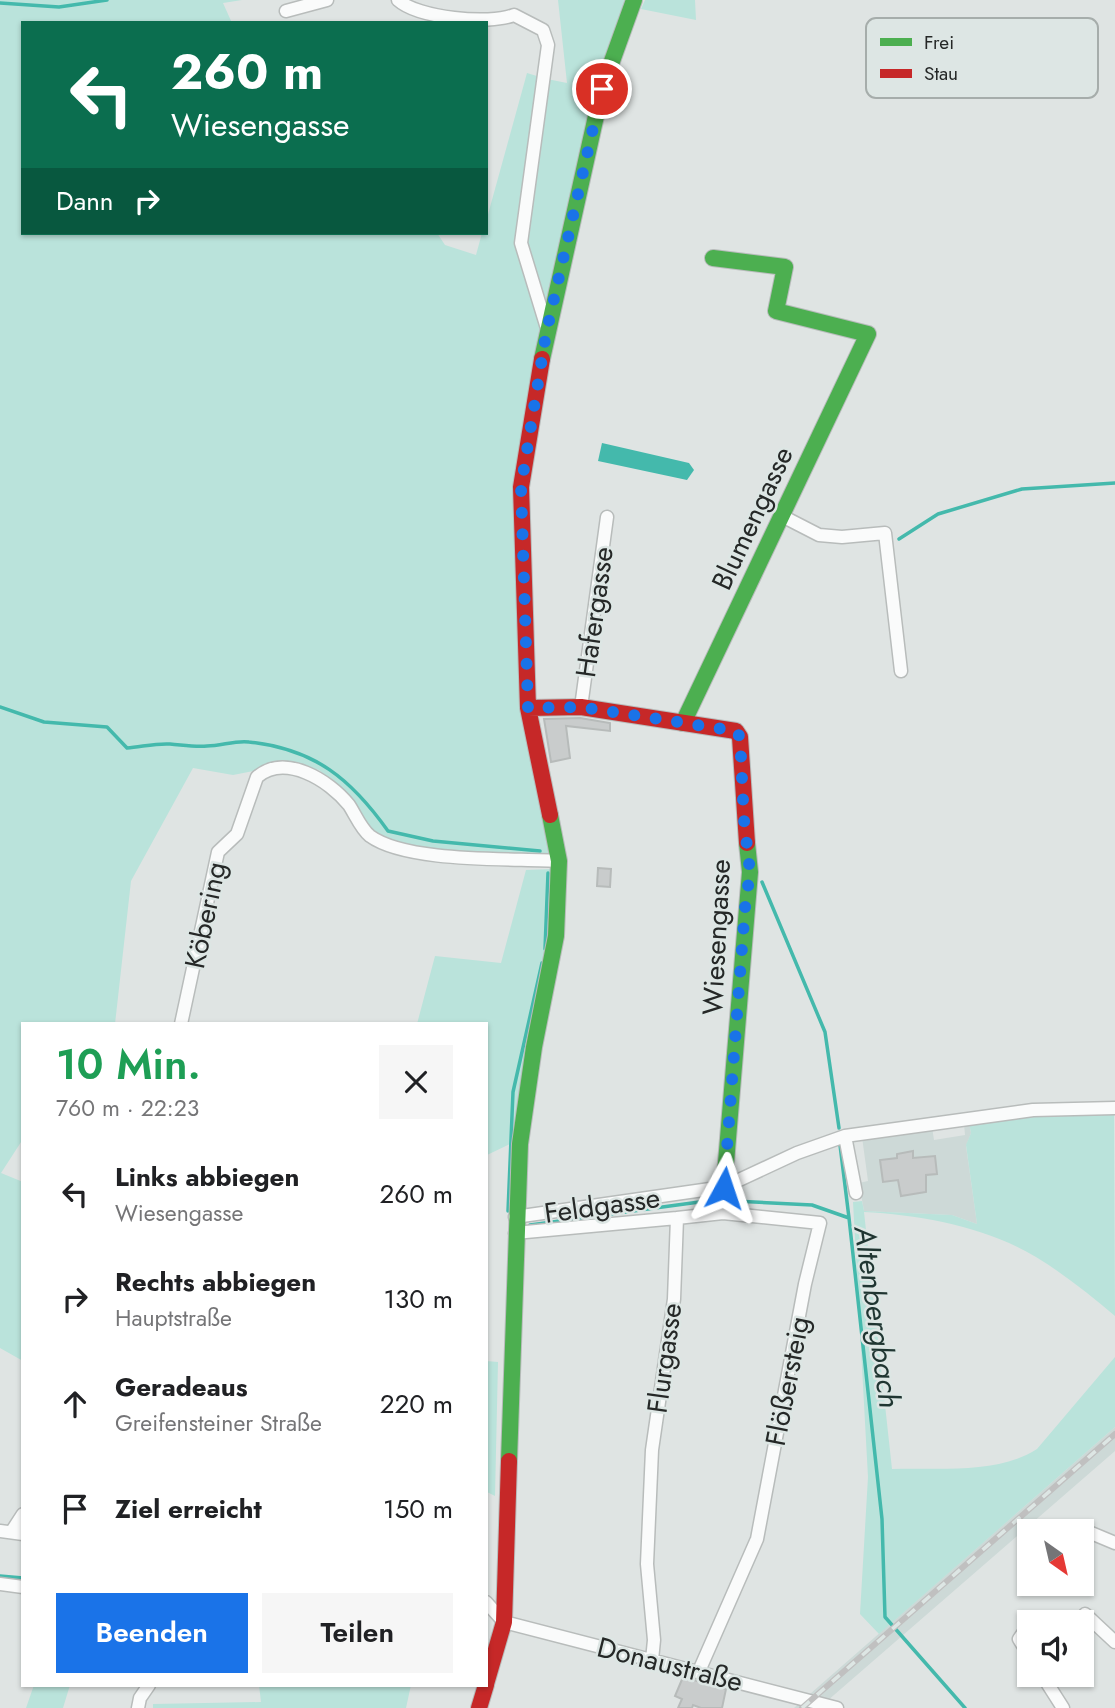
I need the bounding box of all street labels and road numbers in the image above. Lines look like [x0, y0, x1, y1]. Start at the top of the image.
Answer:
street label: Blumengasse [701, 440, 804, 597]
street label: Hafergasse [565, 544, 624, 680]
street label: Köbering [174, 858, 237, 972]
street label: Wiesengasse [692, 858, 741, 1016]
street label: Feldgasse [542, 1177, 663, 1234]
street label: Flurgasse [636, 1300, 693, 1416]
street label: Flößersteig [755, 1313, 820, 1449]
street label: Donaustraße [593, 1627, 747, 1702]

